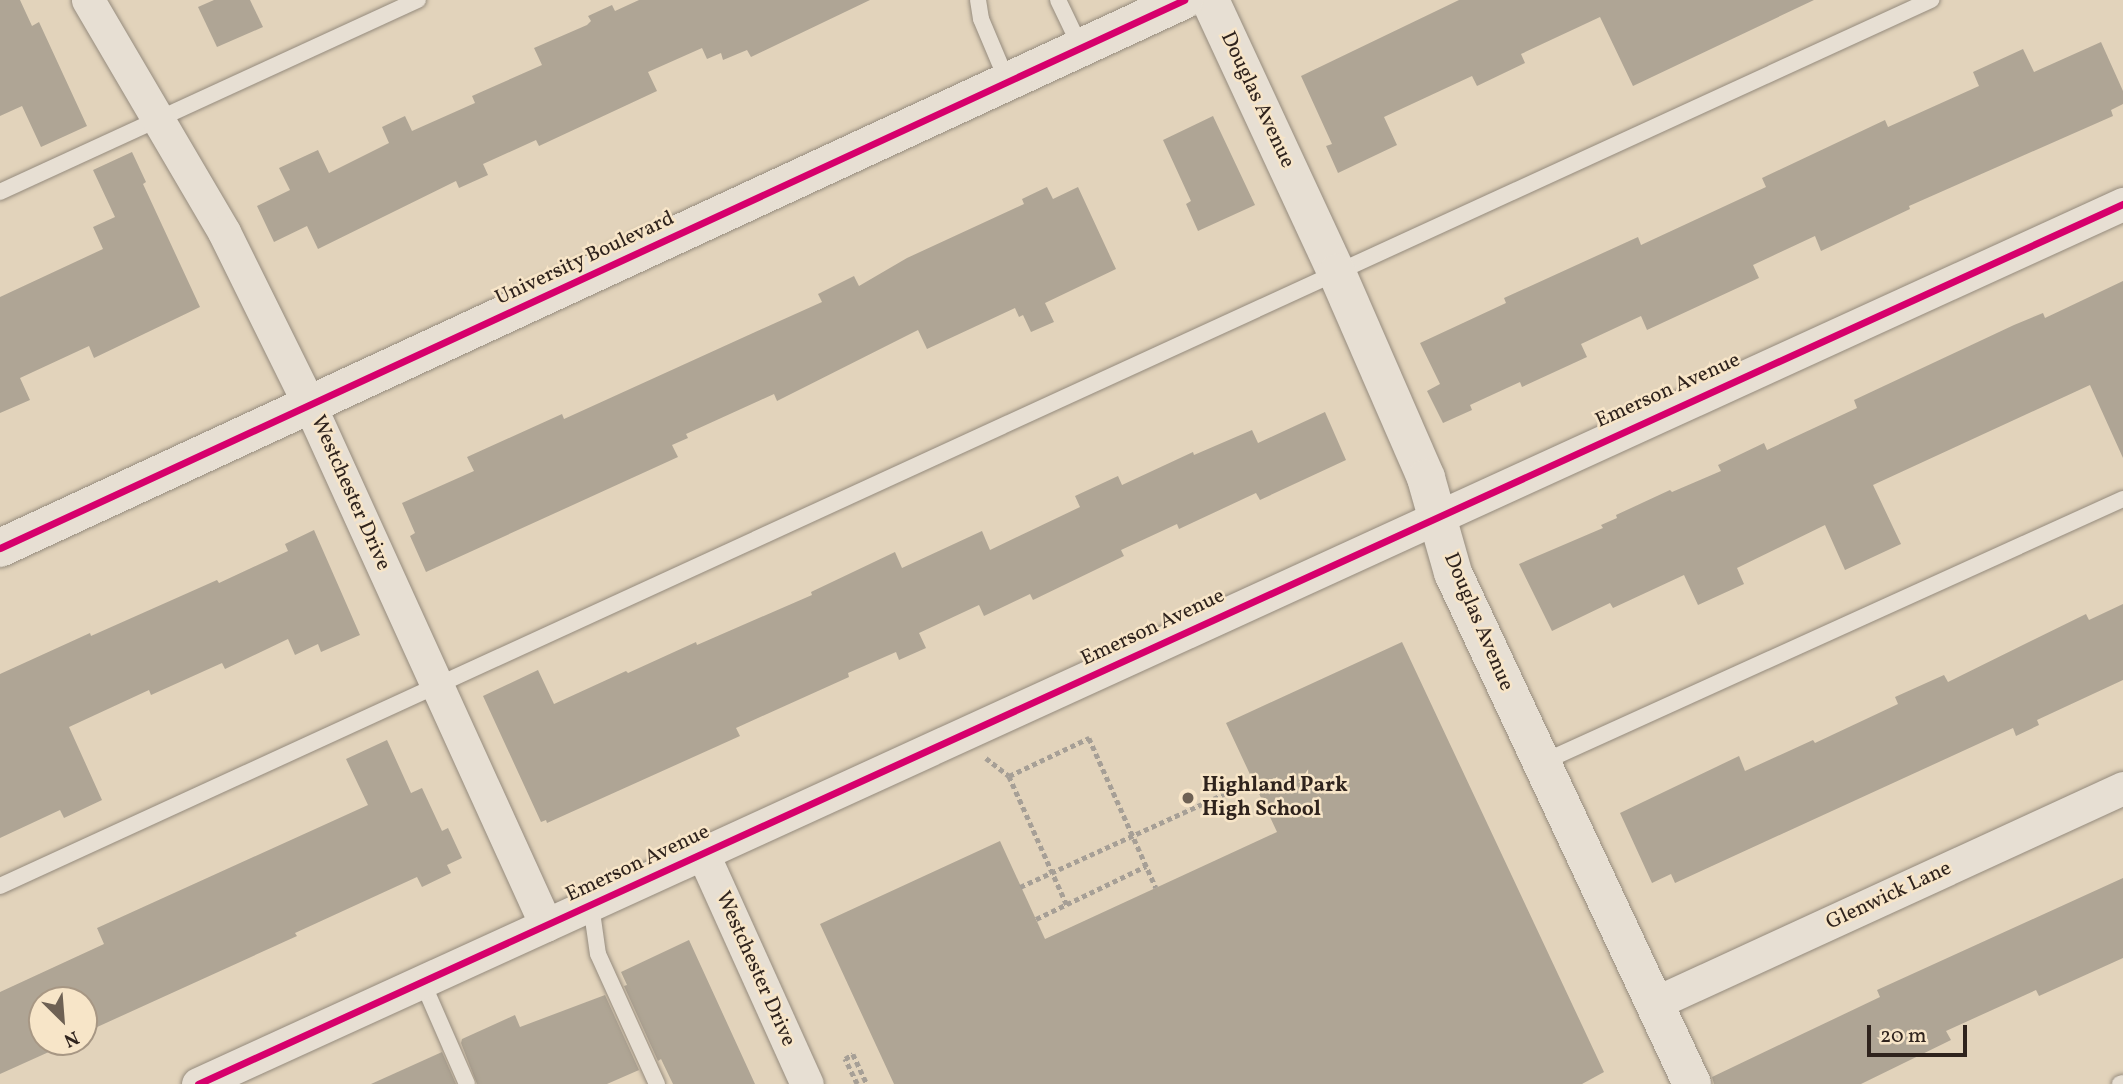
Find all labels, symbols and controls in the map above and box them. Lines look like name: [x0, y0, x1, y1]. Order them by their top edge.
street label: Douglas Avenue: [1214, 28, 1300, 172]
street label: University Boulevard: [491, 206, 679, 312]
street label: Emerson Avenue: [1592, 348, 1744, 434]
street label: Westchester Drive: [304, 412, 396, 574]
street label: Douglas Avenue: [1438, 549, 1518, 695]
street label: Emerson Avenue: [1077, 584, 1229, 672]
place label: Highland Park High School: [1202, 773, 1348, 823]
marker: Highland Park High School: [1180, 790, 1196, 806]
street label: Emerson Avenue: [562, 820, 714, 908]
street label: Glenwick Lane: [1822, 856, 1956, 936]
street label: Westchester Drive: [709, 888, 801, 1050]
north arrow: [28, 986, 98, 1056]
scale bar: [1871, 1010, 1971, 1054]
text: 20 m: [1880, 1022, 1926, 1051]
text: N: [59, 1024, 83, 1053]

